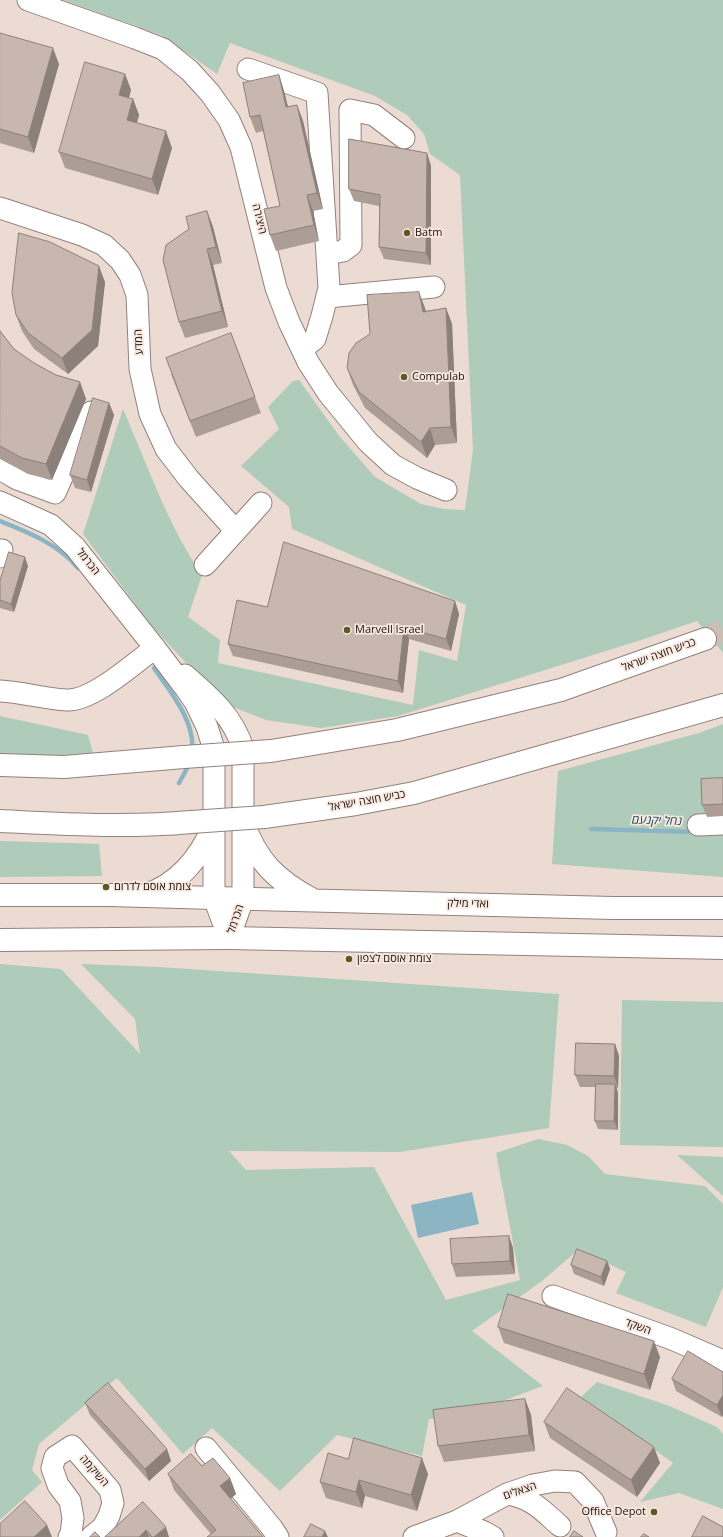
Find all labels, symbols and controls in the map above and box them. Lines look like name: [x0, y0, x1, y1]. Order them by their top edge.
street label: היצירה: [249, 202, 269, 236]
place label: Batm: [415, 226, 442, 240]
marker: Batm: [402, 228, 412, 238]
street label: המדע: [132, 329, 146, 355]
place label: Compulab: [412, 370, 465, 384]
marker: Compulab: [399, 372, 409, 382]
street label: הכרמל: [74, 546, 102, 578]
place label: Marvell Israel: [355, 623, 423, 637]
marker: Marvell Israel: [342, 625, 352, 635]
street label: כביש חוצה ישראל: [620, 636, 698, 674]
street label: כביש חוצה ישראל: [328, 788, 406, 814]
water label: נחל יקנעם: [632, 813, 682, 829]
place label: צומת אוסם לדרום: [114, 880, 191, 894]
marker: צומת אוסם לדרום: [101, 882, 111, 892]
street label: ואדי מילק: [447, 897, 489, 911]
street label: הכרמל: [225, 903, 247, 935]
place label: צומת אוסם לצפון: [357, 952, 432, 966]
marker: צומת אוסם לצפון: [344, 954, 354, 964]
street label: השקד: [623, 1316, 653, 1338]
street label: השיקמה: [77, 1452, 111, 1490]
street label: הצאלים: [502, 1479, 538, 1503]
place label: Office Depot: [582, 1505, 646, 1519]
marker: Office Depot: [649, 1507, 659, 1517]

